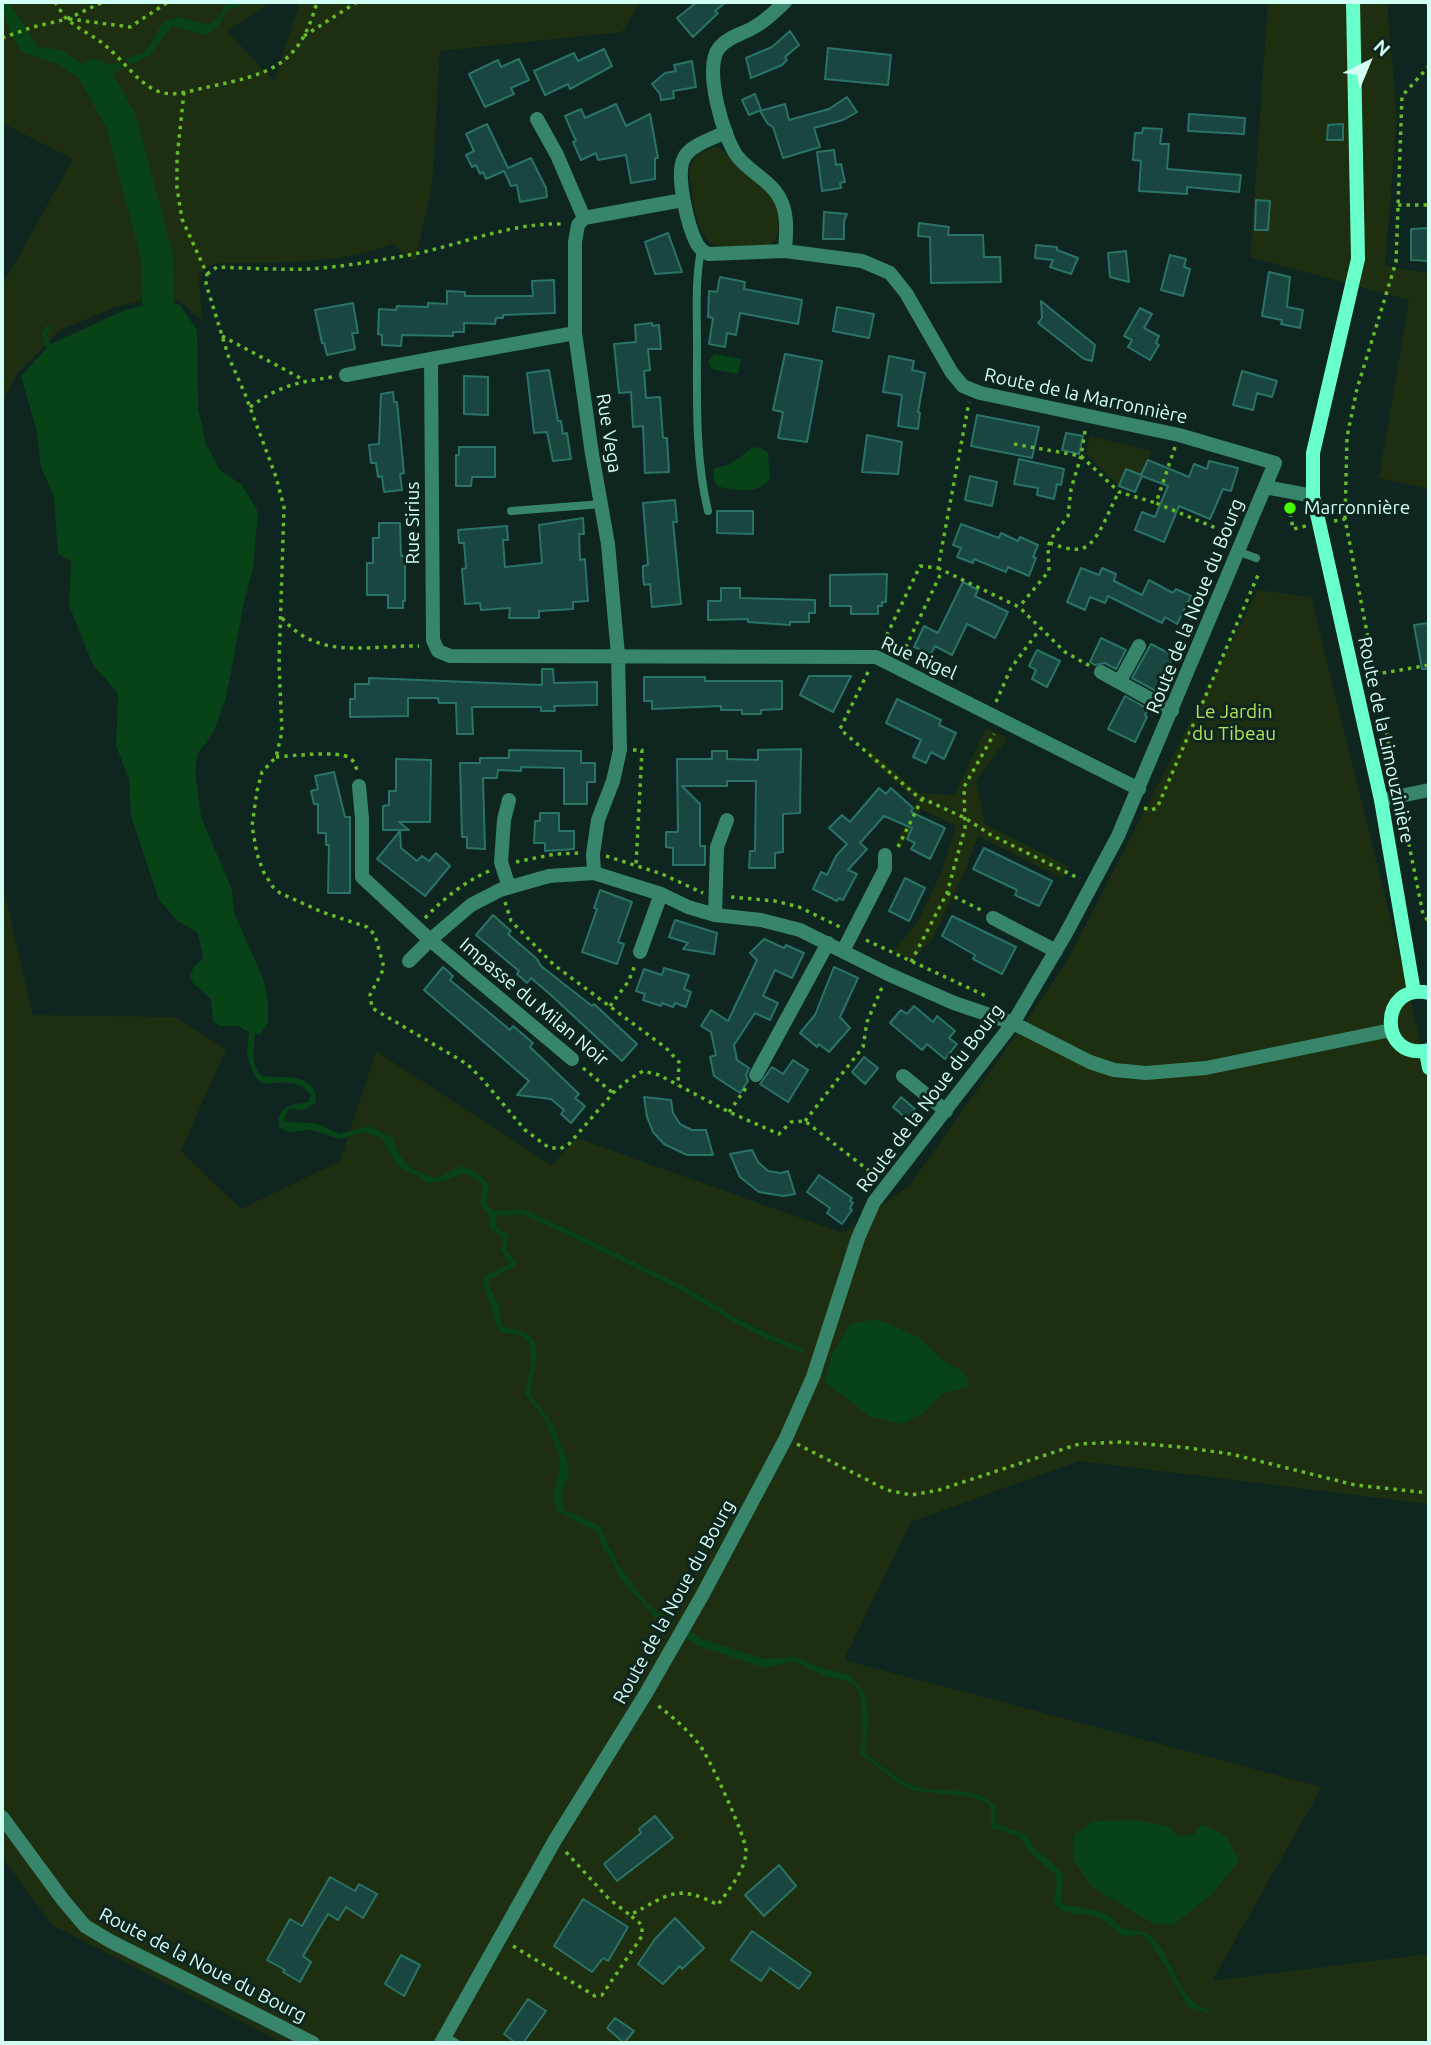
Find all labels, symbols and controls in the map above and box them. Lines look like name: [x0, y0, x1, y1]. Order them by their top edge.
north arrow: [1333, 28, 1403, 98]
text: N: [1370, 35, 1395, 61]
street label: Route de la Marronnière: [982, 363, 1190, 429]
street label: Rue Vega: [591, 392, 627, 474]
street label: Rue Sirius: [402, 481, 424, 565]
street label: Route de la Noue du Bourg: [1141, 495, 1249, 717]
place label: Marronnière: [1304, 497, 1410, 519]
marker: Marronnière: [1282, 500, 1298, 516]
street label: Rue Rigel: [878, 631, 960, 685]
street label: Route de la Limouzinière: [1353, 635, 1419, 845]
park label: Le Jardin du Tibeau: [1192, 701, 1276, 745]
street label: Impasse du Milan Noir: [455, 933, 613, 1071]
street label: Route de la Noue du Bourg: [852, 999, 1008, 1197]
street label: Route de la Noue du Bourg: [608, 1496, 740, 1708]
street label: Route de la Noue du Bourg: [95, 1903, 311, 2027]

